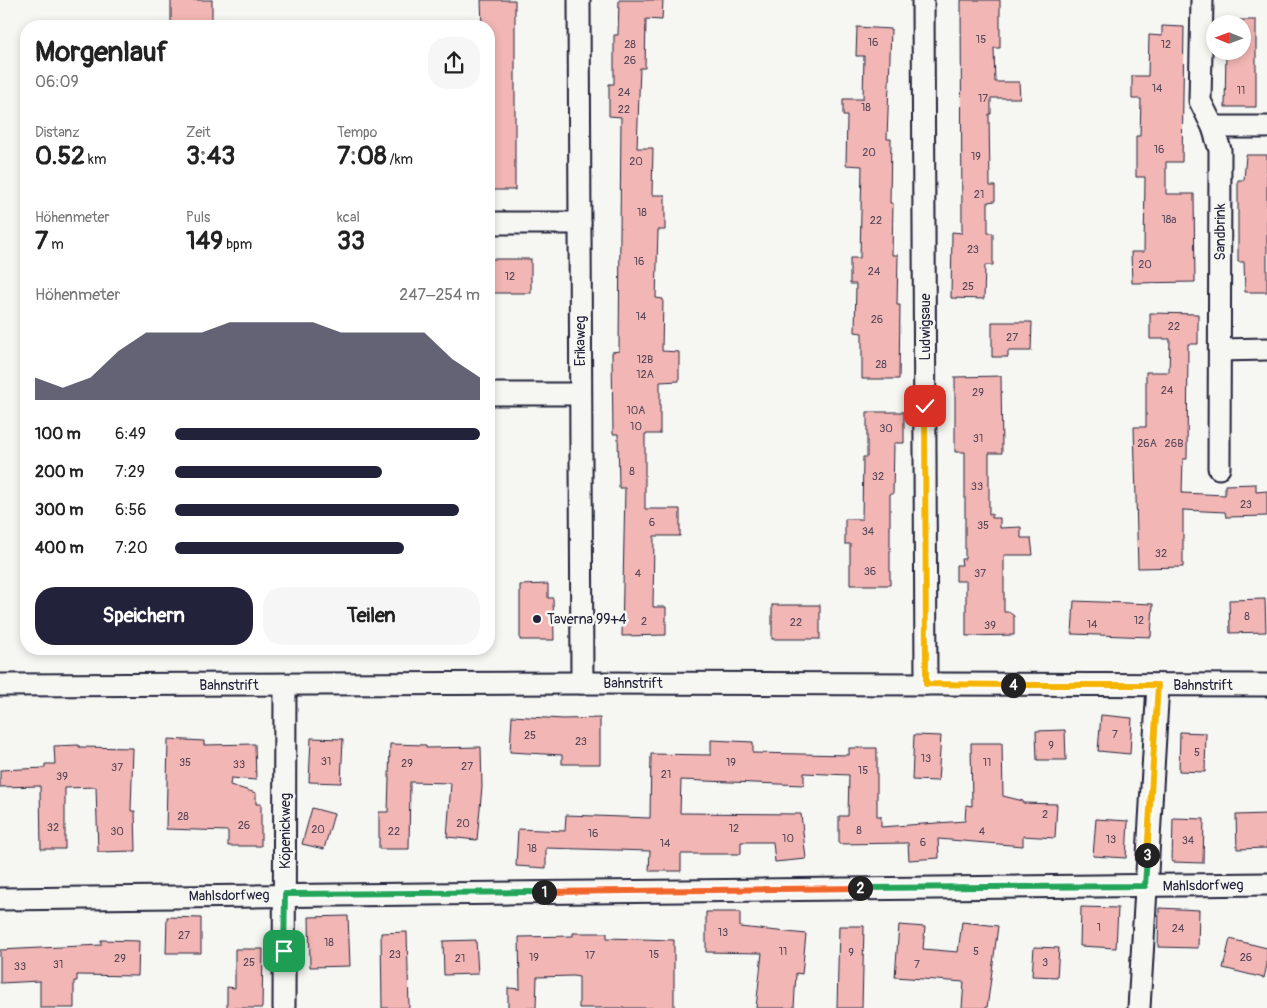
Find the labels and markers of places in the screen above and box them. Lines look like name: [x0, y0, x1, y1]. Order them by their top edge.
pin: [904, 385, 946, 427]
place label: Taverna 99+4: [547, 611, 627, 628]
marker: Taverna 99+4: [531, 613, 543, 625]
pin: 4: [1000, 672, 1026, 698]
pin: 3: [1134, 842, 1160, 868]
pin: 2: [848, 876, 872, 900]
pin: 1: [532, 880, 556, 904]
pin: [263, 930, 305, 972]

